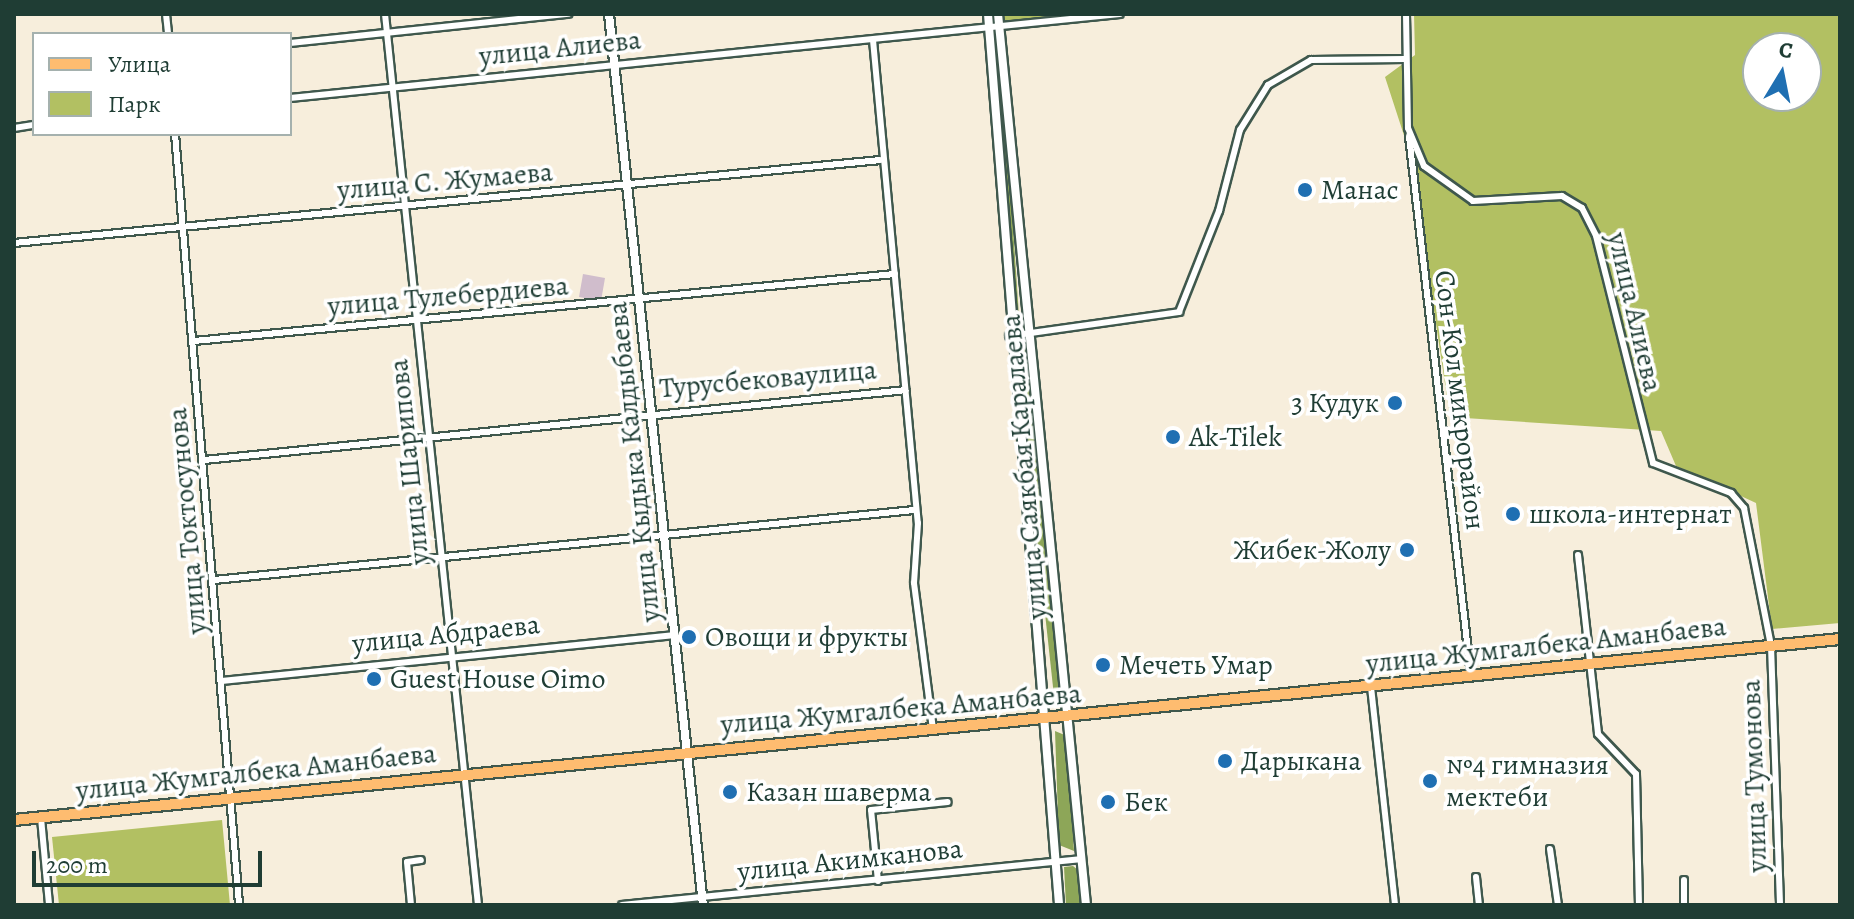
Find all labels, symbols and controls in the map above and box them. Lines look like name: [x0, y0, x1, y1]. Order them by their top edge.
street label: улица Алиева: [477, 23, 643, 73]
legend: [32, 32, 292, 136]
north arrow: [1742, 32, 1822, 112]
text: С: [1777, 34, 1795, 66]
text: Улица: [108, 48, 171, 80]
text: Парк: [108, 88, 161, 120]
street label: улица С. Жумаева: [336, 155, 554, 207]
place label: Манас: [1321, 173, 1399, 207]
marker: Манас: [1296, 181, 1314, 199]
street label: улица Алиева: [1600, 229, 1670, 395]
street label: Сон-Кол микрорайон: [1427, 268, 1493, 532]
street label: улица Тулебердиева: [326, 269, 570, 323]
street label: улица Кыдыка Калдыбаева: [600, 300, 668, 624]
street label: улица Саякбая Каралаева: [994, 313, 1054, 621]
street label: Турусбековаулица: [658, 353, 878, 405]
street label: улица Шарипова: [381, 358, 437, 566]
place label: 3 Кудук: [1291, 386, 1379, 420]
marker: 3 Кудук: [1386, 394, 1404, 412]
street label: улица Токтосунова: [160, 406, 214, 636]
place label: Ak-Tilek: [1189, 420, 1282, 454]
marker: Ak-Tilek: [1164, 428, 1182, 446]
place label: школа-интернат: [1529, 497, 1732, 531]
marker: школа-интернат: [1504, 505, 1522, 523]
place label: Жибек-Жолу: [1233, 533, 1391, 567]
marker: Жибек-Жолу: [1398, 541, 1416, 559]
street label: улица Абдраева: [351, 607, 541, 661]
street label: улица Жумгалбека Аманбаева: [1364, 609, 1728, 681]
place label: Овощи и фрукты: [705, 620, 908, 654]
marker: Овощи и фрукты: [680, 628, 698, 646]
place label: Мечеть Умар: [1119, 648, 1273, 682]
marker: Мечеть Умар: [1094, 656, 1112, 674]
place label: Guest House Oimo: [390, 662, 605, 696]
marker: Guest House Oimo: [365, 670, 383, 688]
street label: улица Жумгалбека Аманбаева: [719, 676, 1083, 742]
street label: улица Тумонова: [1734, 679, 1774, 873]
street label: улица Жумгалбека Аманбаева: [74, 736, 438, 808]
place label: Дарыкана: [1241, 744, 1361, 778]
place label: №4 гимназия мектеби: [1446, 748, 1609, 814]
marker: Дарыкана: [1216, 752, 1234, 770]
marker: №4 гимназия мектеби: [1421, 772, 1439, 790]
place label: Казан шаверма: [746, 775, 932, 809]
marker: Казан шаверма: [721, 783, 739, 801]
place label: Бек: [1124, 785, 1168, 819]
marker: Бек: [1099, 793, 1117, 811]
street label: улица Акимканова: [736, 831, 964, 889]
scale bar: [36, 835, 266, 885]
text: 200 m: [46, 849, 108, 881]

